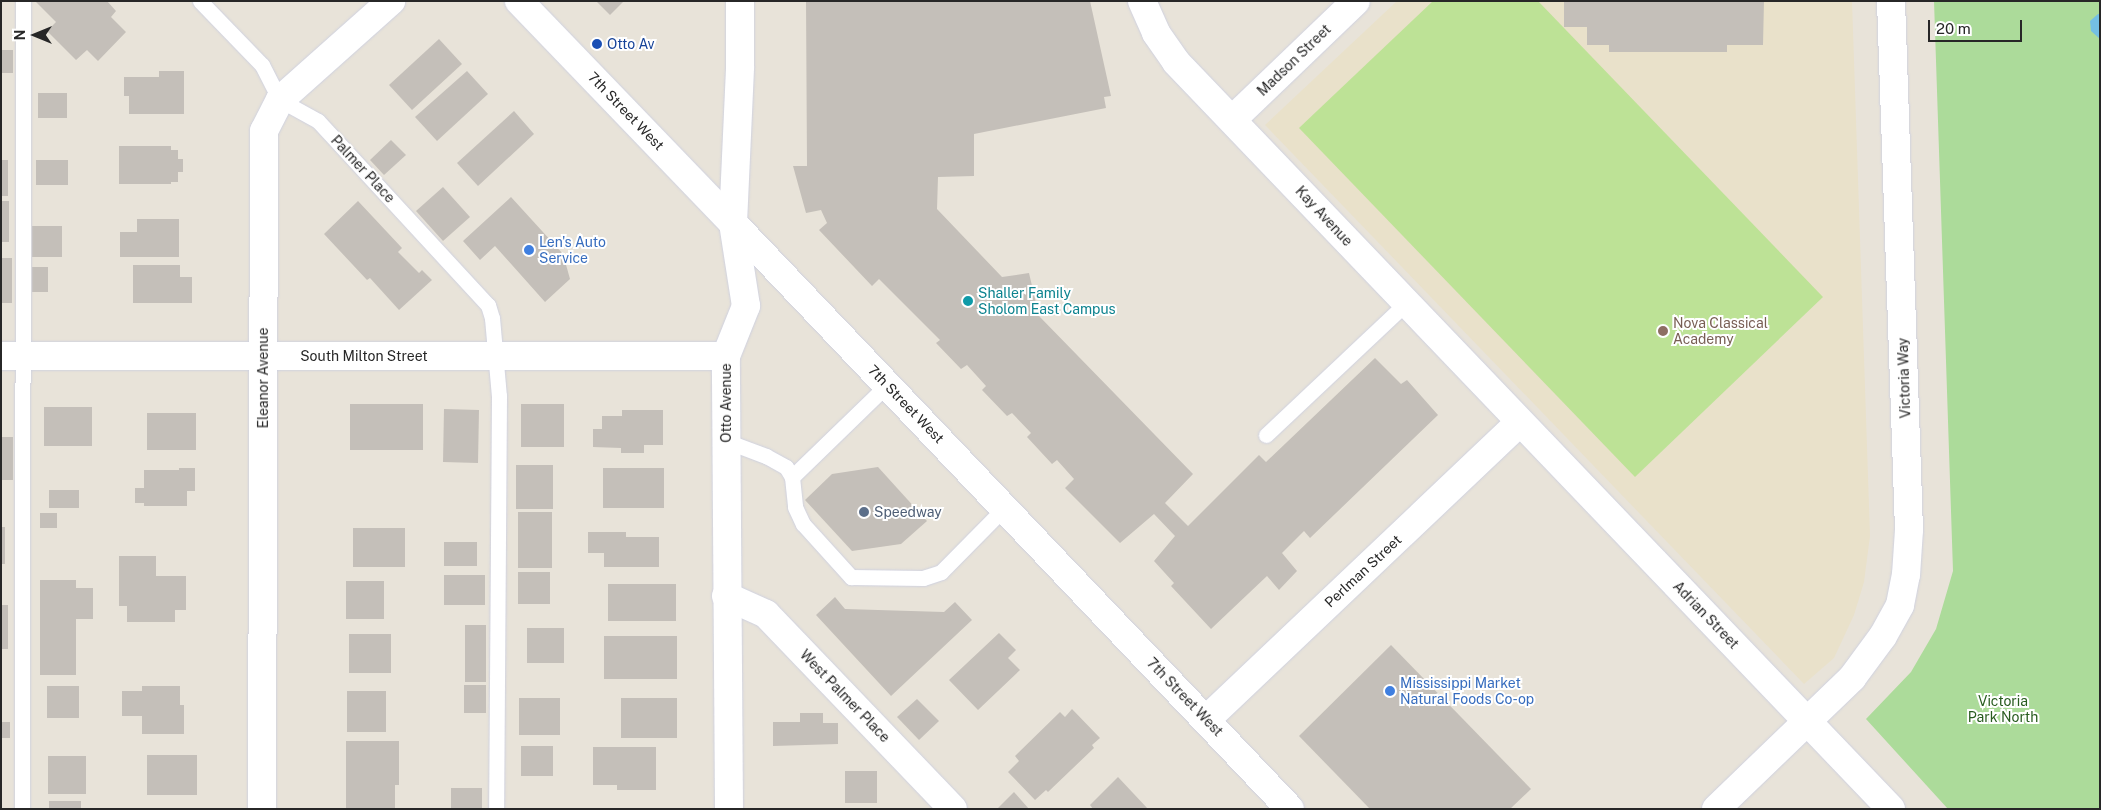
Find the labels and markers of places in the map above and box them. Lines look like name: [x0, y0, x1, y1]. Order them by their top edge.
place label: Otto Av: [607, 36, 655, 52]
marker: Otto Av: [591, 38, 603, 50]
place label: Len's Auto Service: [539, 234, 606, 266]
marker: Len's Auto Service: [523, 244, 535, 256]
place label: Shaller Family Sholom East Campus: [978, 285, 1116, 318]
marker: Shaller Family Sholom East Campus: [962, 295, 974, 307]
place label: Nova Classical Academy: [1673, 315, 1768, 348]
marker: Nova Classical Academy: [1657, 325, 1669, 337]
place label: Speedway: [874, 504, 942, 520]
marker: Speedway: [858, 506, 870, 518]
place label: Mississippi Market Natural Foods Co-op: [1400, 675, 1534, 708]
marker: Mississippi Market Natural Foods Co-op: [1384, 685, 1396, 697]

